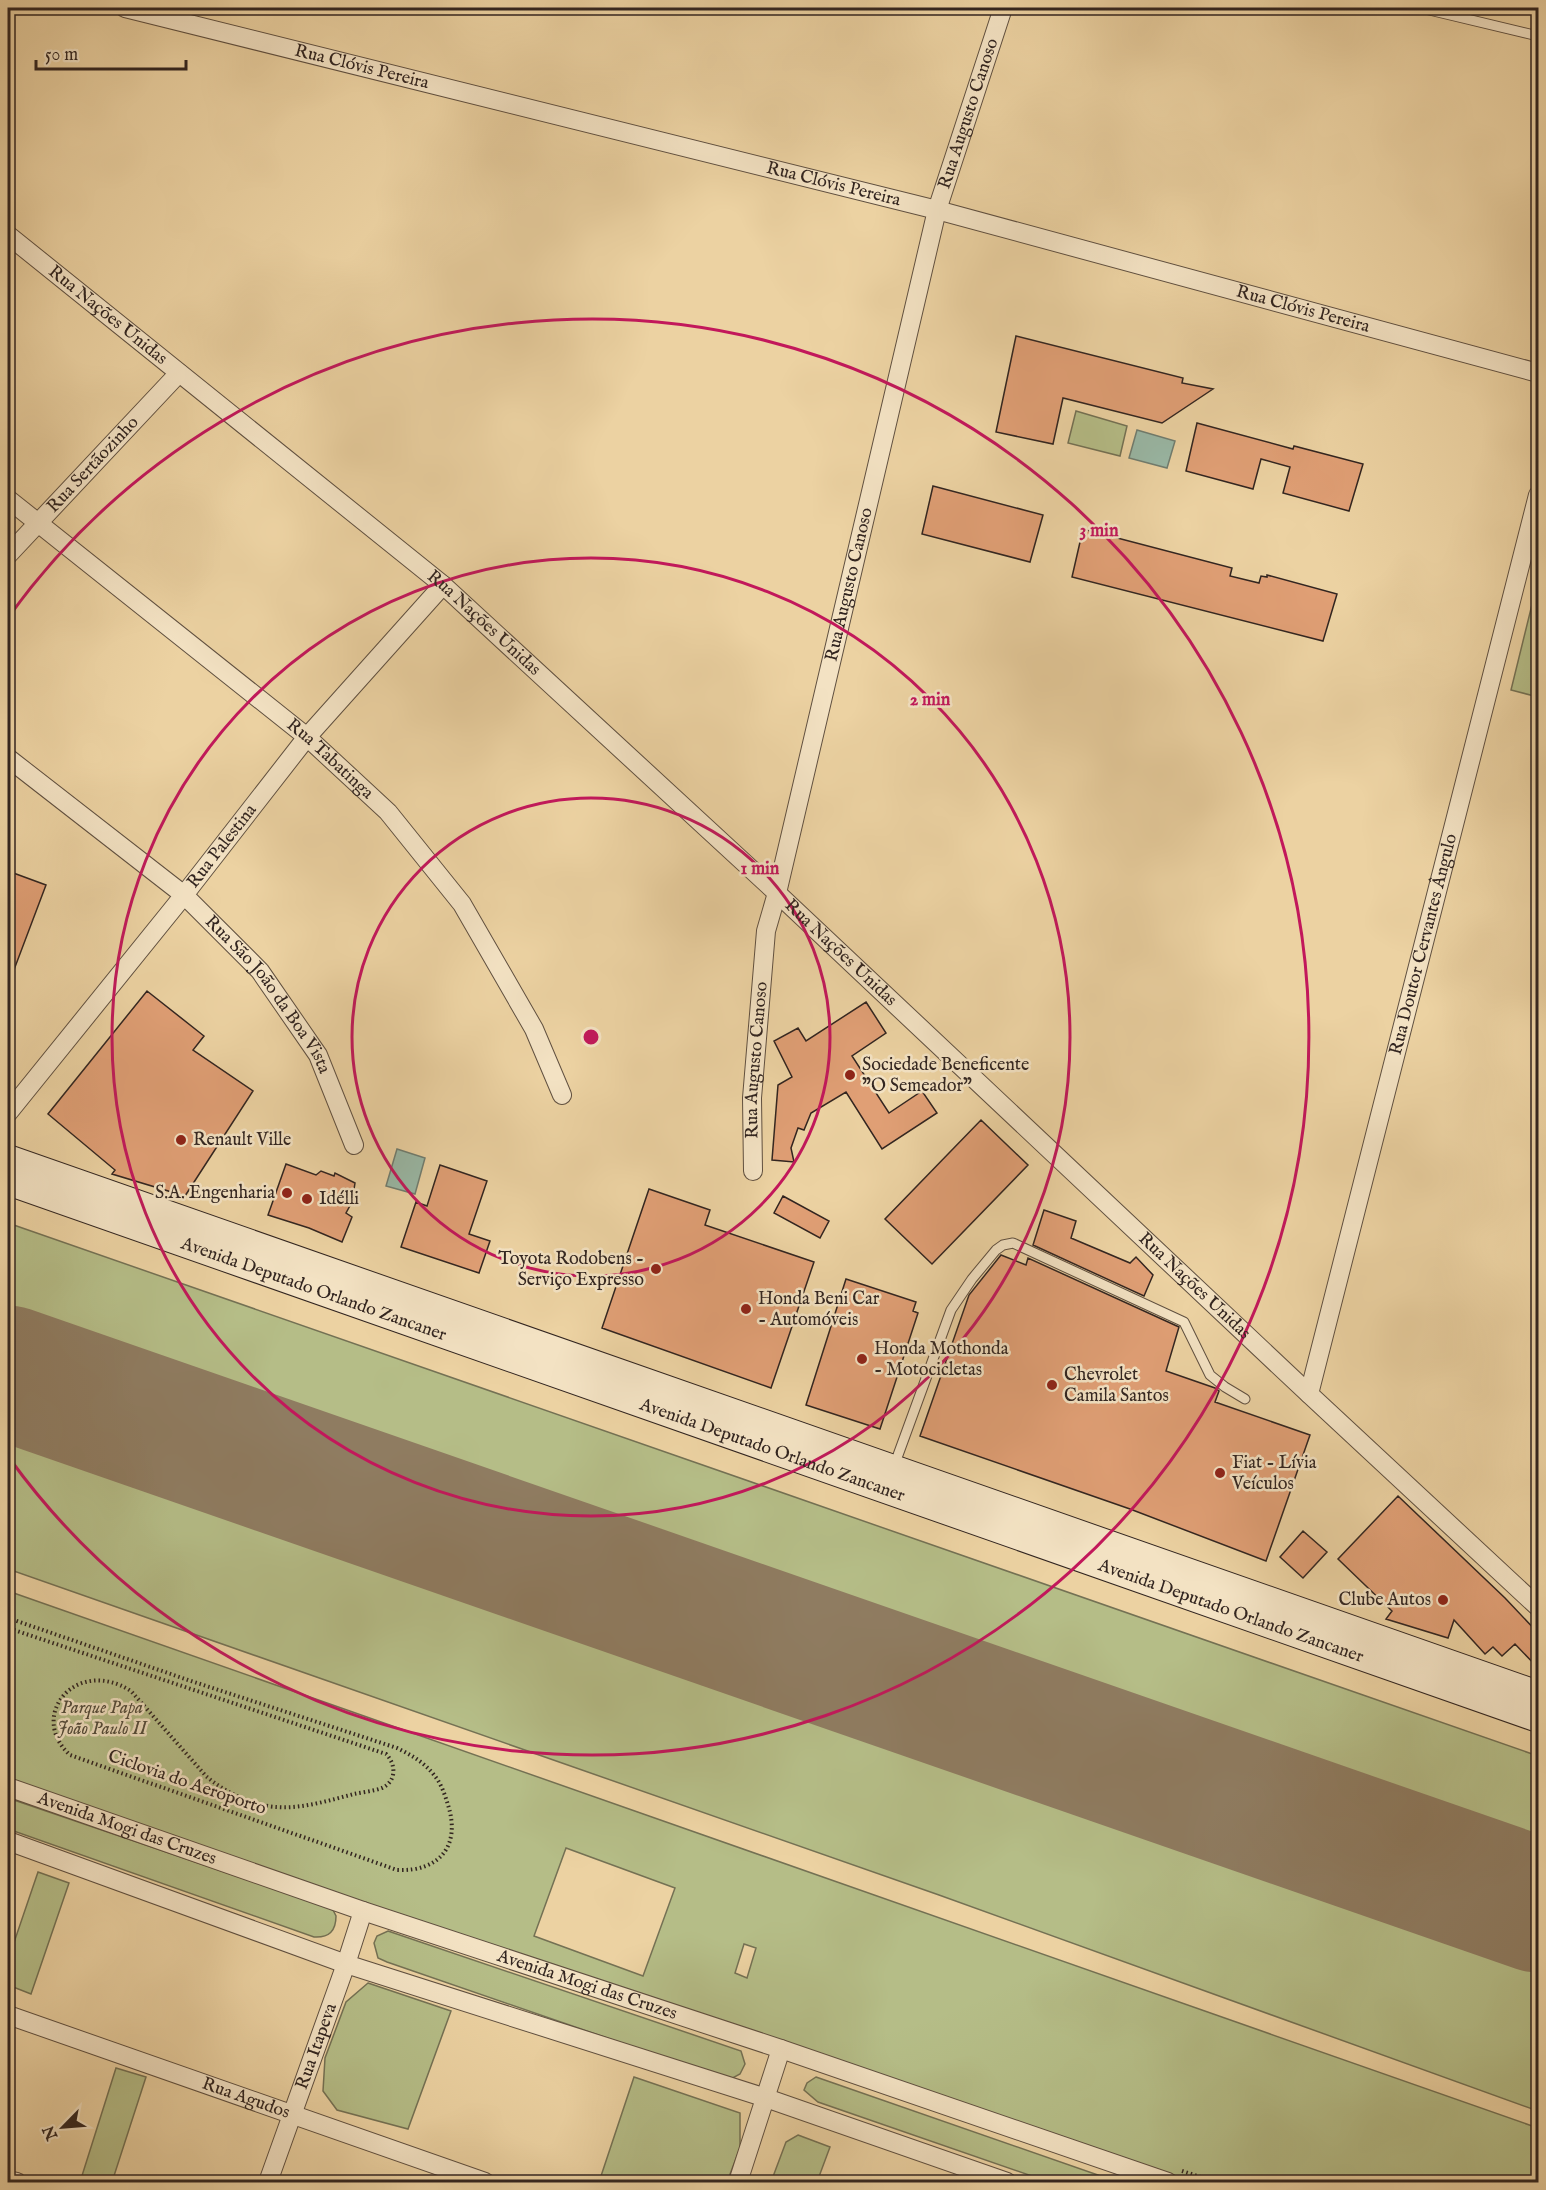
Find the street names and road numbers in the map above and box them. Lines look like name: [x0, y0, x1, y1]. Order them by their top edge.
street label: Rua Augusto Canoso: [933, 35, 1004, 192]
street label: Rua Clóvis Pereira: [292, 39, 432, 95]
street label: Rua Clóvis Pereira: [764, 156, 903, 212]
street label: Rua Nações Unidas: [44, 260, 172, 370]
street label: Rua Clóvis Pereira: [1234, 280, 1373, 338]
street label: Rua Sertãozinho: [42, 411, 144, 518]
street label: Rua Augusto Canoso: [820, 505, 878, 664]
street label: Rua Nações Unidas: [422, 565, 546, 681]
street label: Rua Tabatinga: [282, 714, 379, 805]
street label: Rua Palestina: [182, 799, 262, 893]
street label: Rua Doutor Cervantes Ângulo: [1384, 831, 1463, 1057]
street label: Rua Nações Unidas: [779, 894, 902, 1011]
street label: Rua São João da Boa Vista: [200, 911, 336, 1077]
street label: Rua Augusto Canoso: [740, 980, 773, 1139]
street label: Rua Nações Unidas: [1133, 1228, 1256, 1345]
street label: Avenida Deputado Orlando Zancaner: [177, 1232, 450, 1347]
street label: Avenida Deputado Orlando Zancaner: [636, 1393, 908, 1508]
street label: Avenida Deputado Orlando Zancaner: [1094, 1554, 1367, 1668]
street label: Ciclovia do Aeroporto: [105, 1745, 269, 1821]
street label: Avenida Mogi das Cruzes: [33, 1786, 219, 1870]
street label: Avenida Mogi das Cruzes: [493, 1944, 680, 2025]
street label: Rua Itapeva: [291, 2000, 343, 2093]
street label: Rua Agudos: [199, 2072, 293, 2124]

